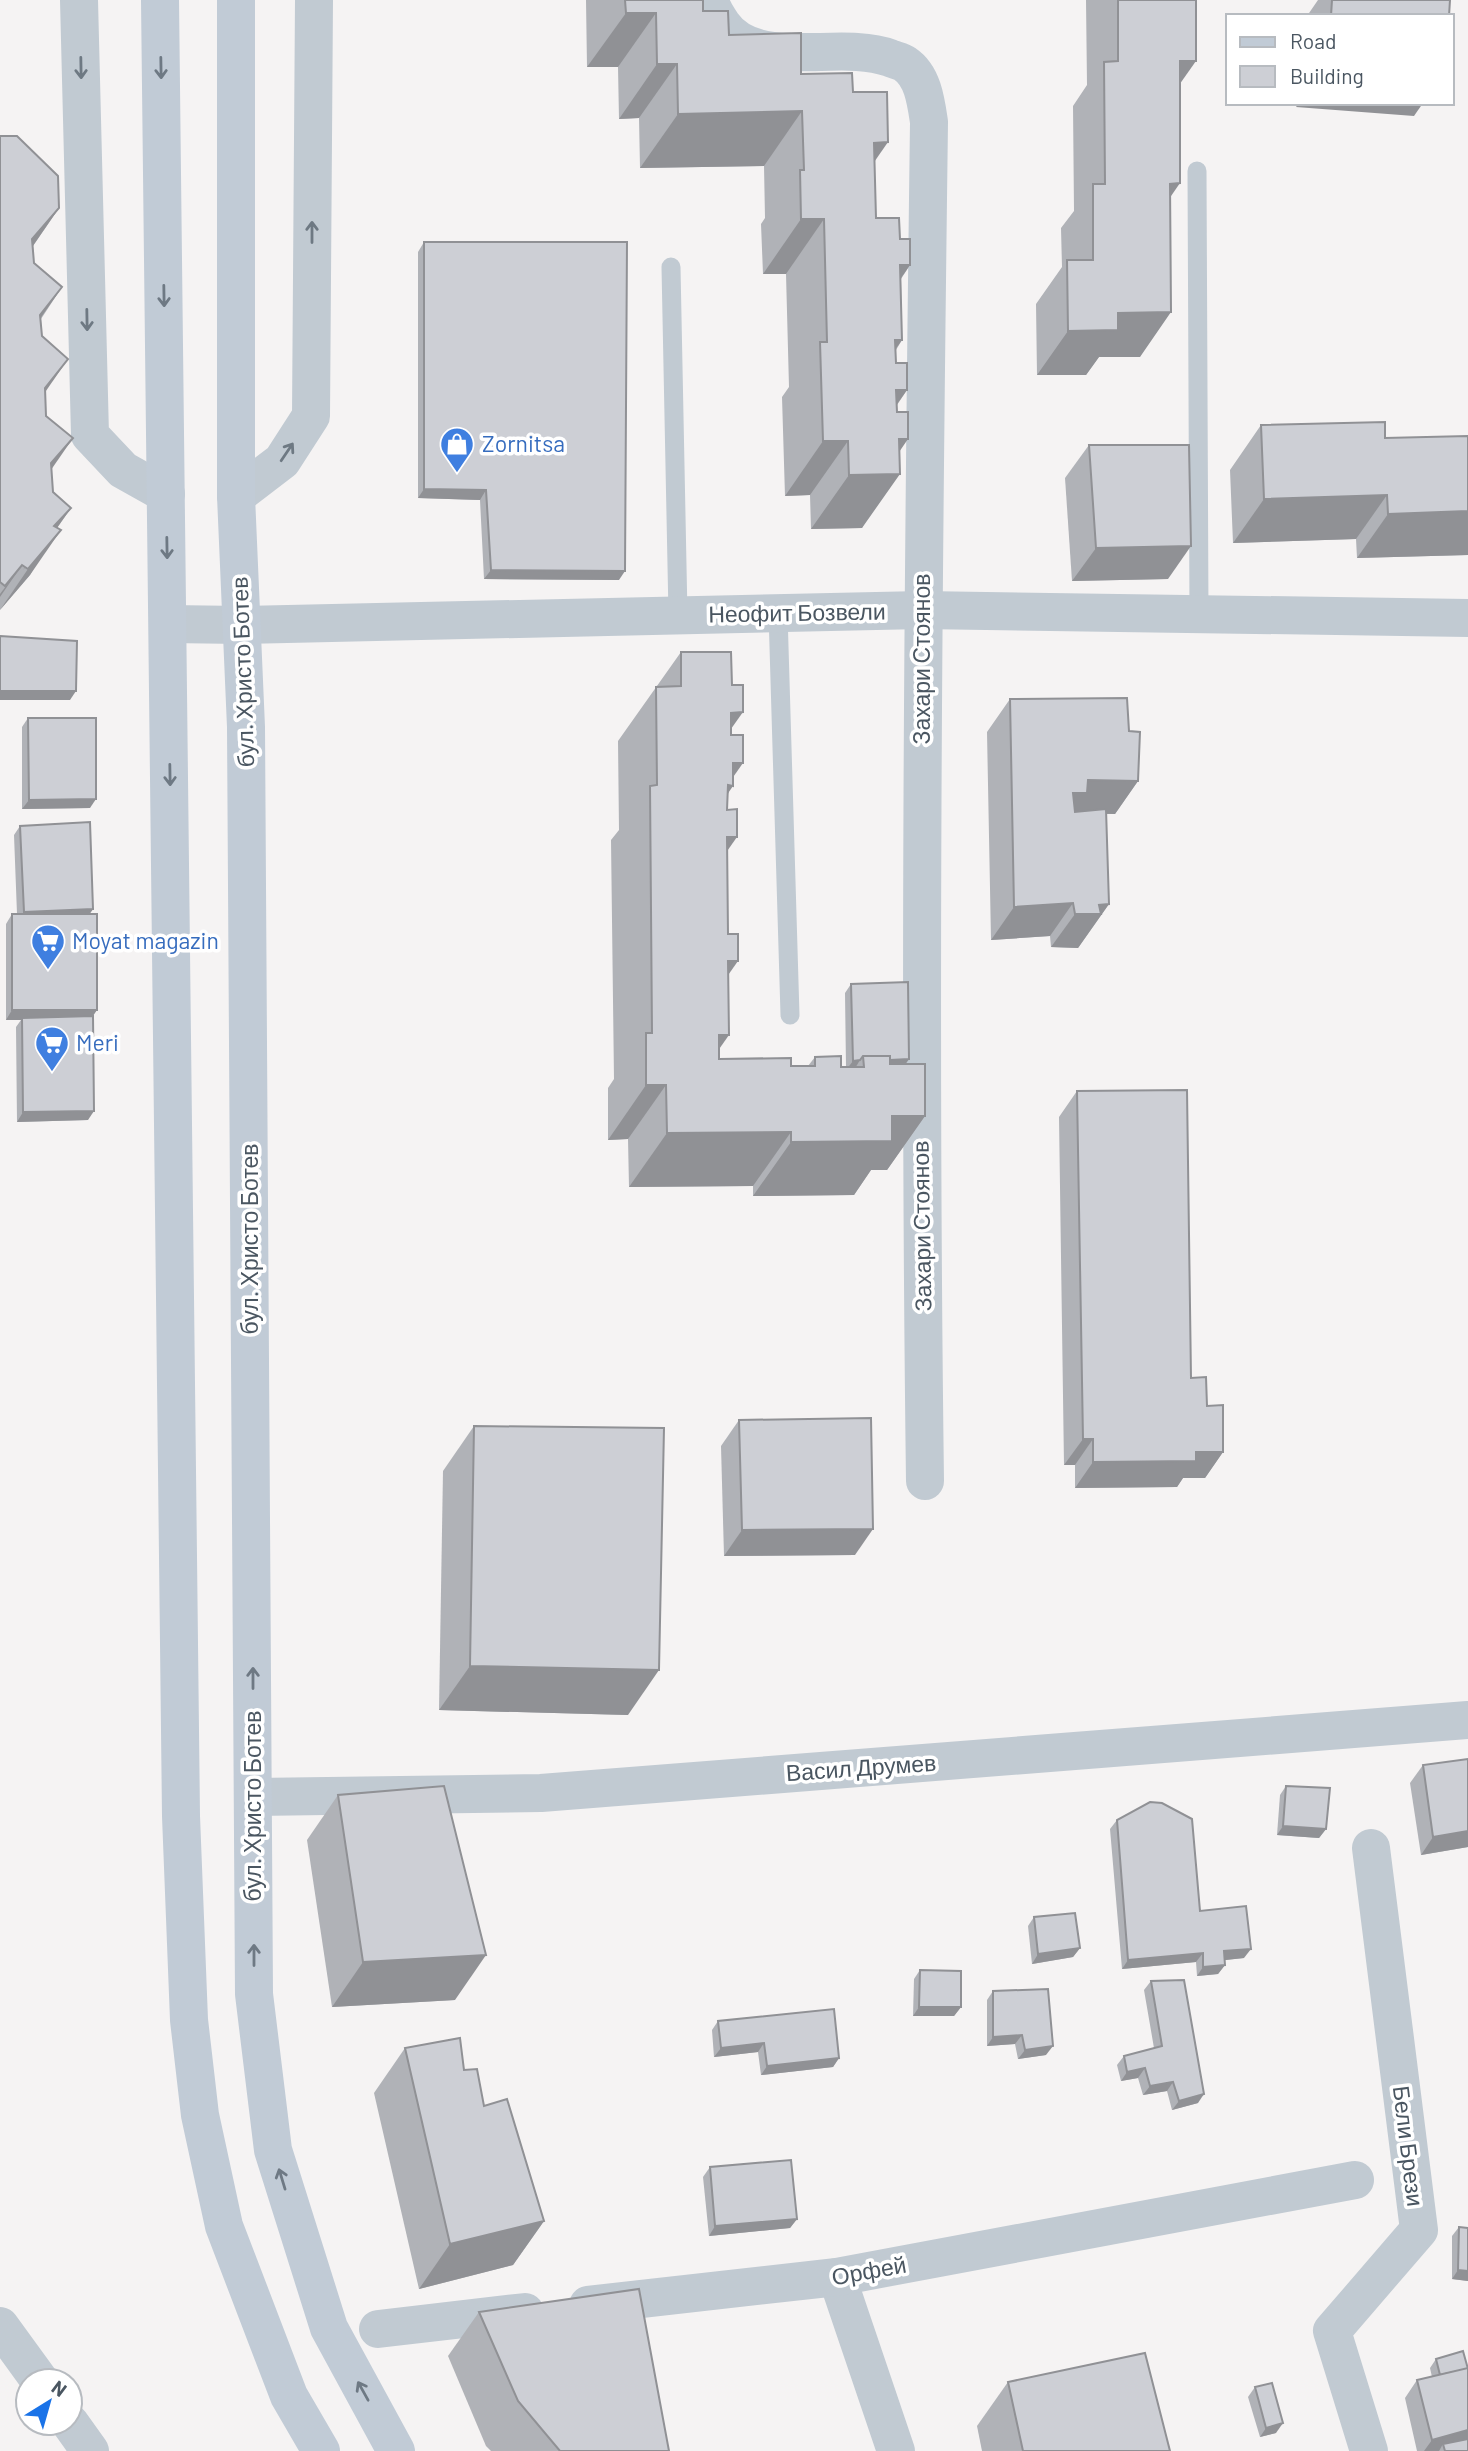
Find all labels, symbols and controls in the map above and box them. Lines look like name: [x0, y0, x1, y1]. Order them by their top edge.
legend: [1226, 14, 1454, 105]
text: Road: [1290, 28, 1336, 53]
one-way arrow: [74, 56, 87, 79]
one-way arrow: [154, 56, 168, 79]
text: Building: [1290, 63, 1364, 88]
one-way arrow: [305, 221, 319, 244]
one-way arrow: [157, 284, 170, 307]
one-way arrow: [81, 308, 94, 331]
shop icon: Zornitsa: [438, 425, 476, 474]
place label: Zornitsa: [482, 429, 565, 457]
one-way arrow: [281, 443, 295, 463]
one-way arrow: [160, 536, 174, 559]
street label: Захари Стоянов: [907, 574, 935, 744]
street label: бул. Христо Ботев: [225, 576, 259, 768]
street label: Неофит Бозвели: [708, 596, 886, 628]
one-way arrow: [163, 763, 177, 786]
supermarket icon: Moyat magazin: [29, 922, 67, 971]
place label: Moyat magazin: [72, 926, 219, 954]
supermarket icon: Meri: [33, 1024, 71, 1073]
place label: Meri: [76, 1028, 119, 1056]
street label: Захари Стоянов: [906, 1140, 936, 1312]
street label: бул. Христо Ботев: [235, 1144, 263, 1334]
one-way arrow: [246, 1667, 260, 1690]
street label: бул. Христо Ботев: [238, 1711, 266, 1901]
street label: Васил Друмев: [785, 1748, 937, 1786]
one-way arrow: [247, 1943, 261, 1966]
street label: Бели Брези: [1388, 2084, 1430, 2208]
one-way arrow: [275, 2169, 288, 2191]
street label: Орфей: [829, 2250, 908, 2290]
north arrow: [14, 2367, 84, 2437]
text: N: [48, 2375, 72, 2401]
one-way arrow: [356, 2381, 369, 2402]

